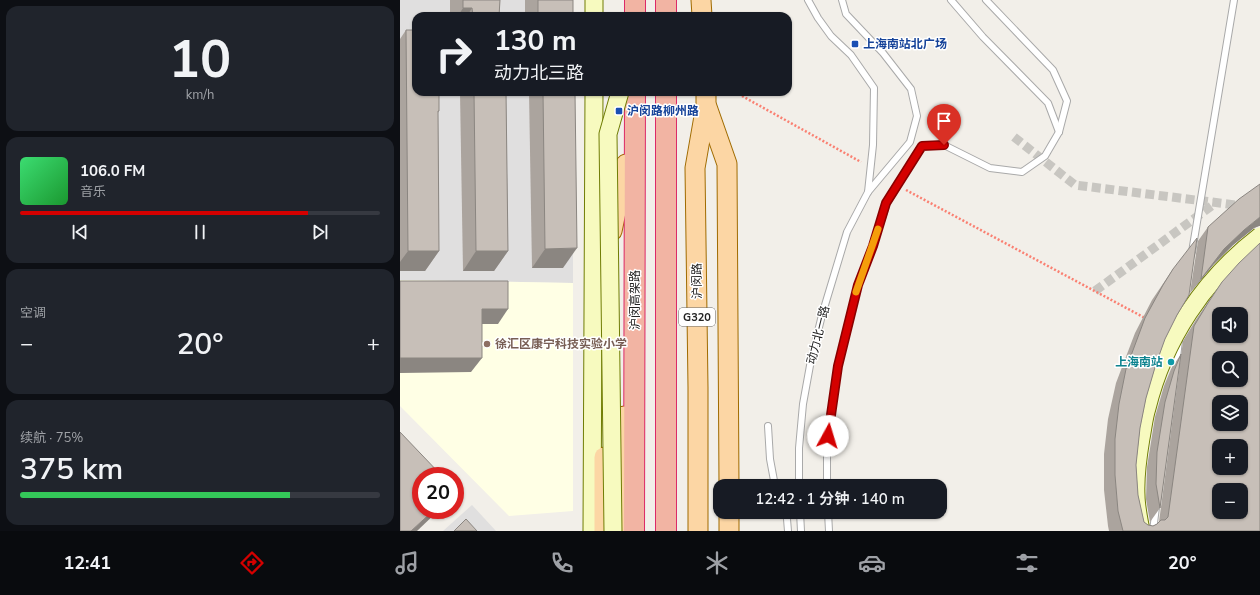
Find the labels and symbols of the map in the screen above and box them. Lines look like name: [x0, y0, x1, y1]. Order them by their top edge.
place label: 上海南站北广场: [863, 36, 947, 52]
marker: 上海南站北广场: [850, 39, 860, 49]
place label: 沪闵路柳州路: [627, 103, 699, 119]
pin: [927, 104, 961, 145]
marker: 沪闵路柳州路: [614, 106, 624, 116]
street label: 沪闵路: [689, 263, 705, 299]
street label: 沪闵高架路: [627, 270, 643, 330]
street label: 动力北一路: [803, 304, 833, 366]
road number: G320: [679, 308, 715, 326]
place label: 徐汇区康宁科技实验小学: [495, 336, 627, 352]
marker: 徐汇区康宁科技实验小学: [482, 339, 492, 349]
place label: 上海南站: [1115, 354, 1163, 370]
marker: 上海南站: [1166, 357, 1176, 367]
position arrow: [807, 415, 849, 457]
speed limit sign: 20: [412, 467, 464, 519]

